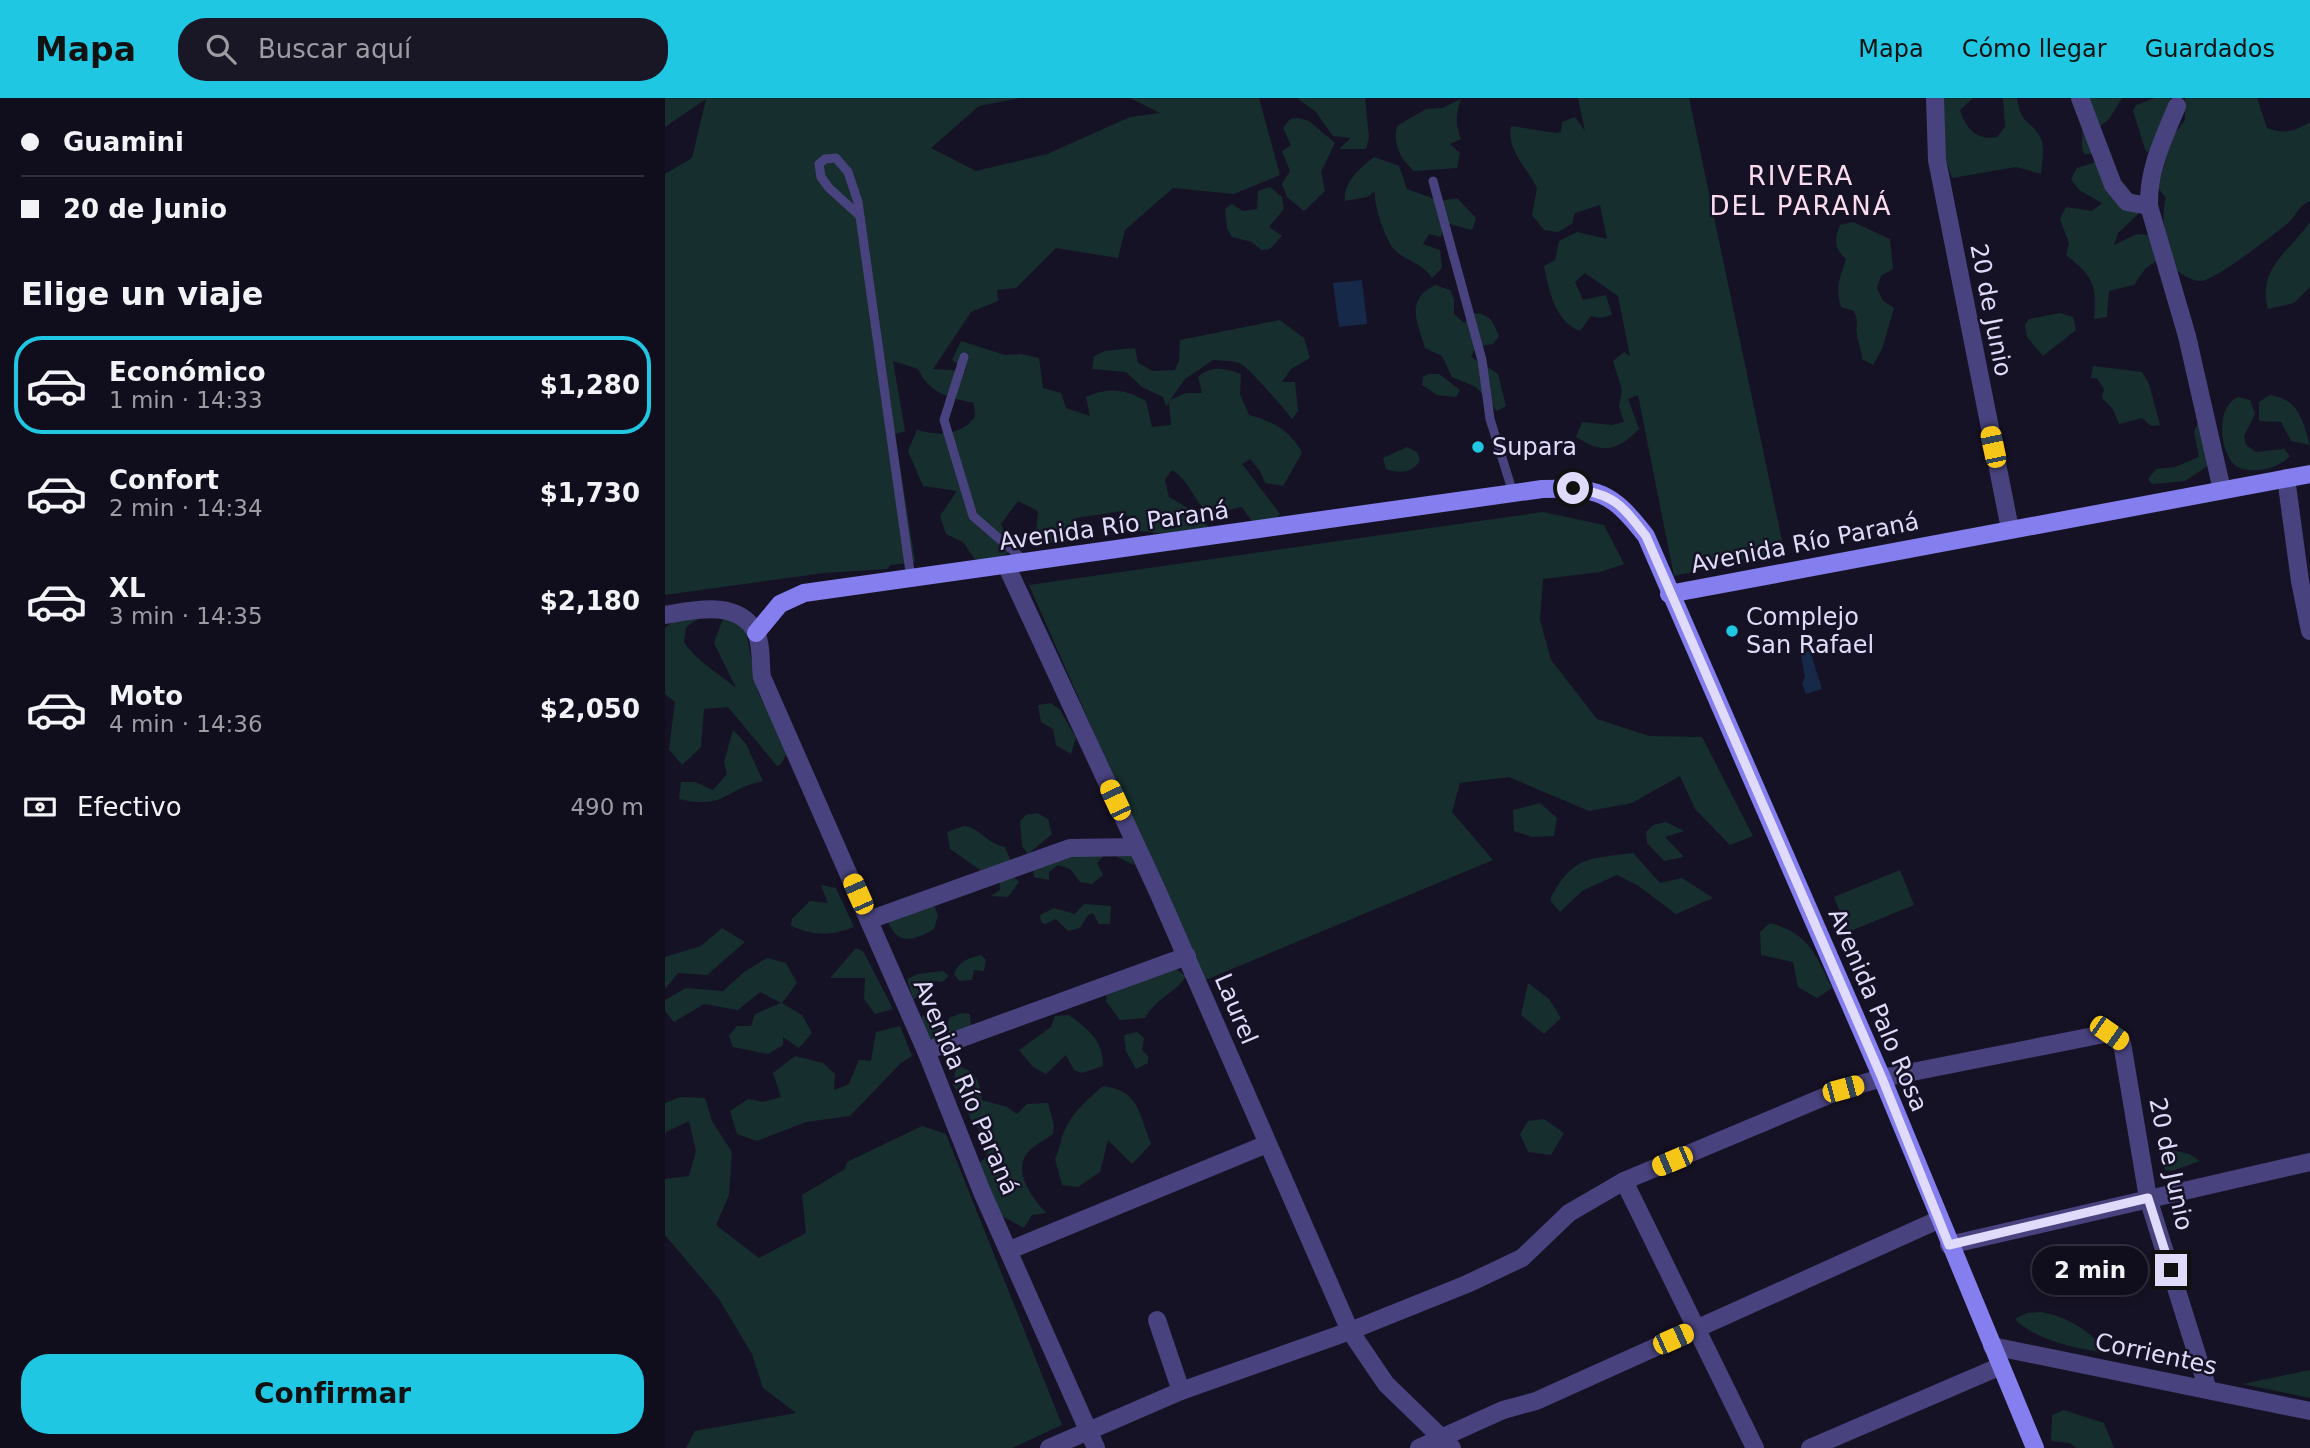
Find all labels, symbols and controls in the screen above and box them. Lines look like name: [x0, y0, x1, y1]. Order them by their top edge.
search box: [178, 18, 668, 81]
text: Mapa: [35, 30, 136, 69]
icon: search: [202, 30, 240, 68]
text: Buscar aquí: [258, 34, 411, 64]
text: Mapa: [1858, 35, 1924, 63]
text: Cómo llegar: [1962, 35, 2107, 63]
text: Guardados: [2145, 35, 2275, 63]
text: Guamini: [63, 127, 184, 157]
district label: RIVERA DEL PARANÁ: [1709, 161, 1893, 221]
text: 20 de Junio: [63, 194, 227, 224]
street label: 20 de Junio: [1964, 241, 2018, 379]
text: Elige un viaje: [21, 275, 263, 313]
icon: car: [25, 354, 88, 417]
text: Económico: [109, 357, 266, 387]
text: $1,280: [540, 370, 640, 400]
text: 1 min · 14:33: [109, 387, 263, 413]
car: [1979, 424, 2008, 470]
place label: Supara: [1492, 433, 1577, 461]
marker: Supara: [1470, 439, 1486, 455]
icon: car: [25, 462, 88, 525]
text: Confort: [109, 465, 219, 495]
route start: [1557, 472, 1589, 504]
text: $1,730: [540, 478, 640, 508]
text: 2 min · 14:34: [109, 495, 263, 521]
street label: Avenida Río Paraná: [997, 496, 1231, 556]
street label: Avenida Río Paraná: [1689, 507, 1921, 579]
icon: car: [25, 570, 88, 633]
text: XL: [109, 573, 146, 603]
text: $2,180: [540, 586, 640, 616]
text: 3 min · 14:35: [109, 603, 263, 629]
place label: Complejo San Rafael: [1746, 603, 1874, 659]
marker: Complejo San Rafael: [1724, 623, 1740, 639]
icon: car: [25, 678, 88, 741]
text: Moto: [109, 681, 183, 711]
text: $2,050: [540, 694, 640, 724]
text: 4 min · 14:36: [109, 711, 263, 737]
car: [1097, 777, 1134, 823]
icon: cash: [21, 788, 59, 826]
text: Efectivo: [77, 792, 182, 822]
text: 490 m: [570, 794, 644, 820]
car: [840, 871, 877, 917]
street label: Avenida Palo Rosa: [1823, 904, 1933, 1116]
street label: Laurel: [1209, 969, 1263, 1049]
street label: Avenida Río Paraná: [908, 975, 1024, 1199]
car: [2086, 1012, 2133, 1054]
car: [1820, 1073, 1867, 1105]
street label: 20 de Junio: [2143, 1095, 2199, 1233]
car: [1649, 1143, 1696, 1179]
callout: 2 min: [2031, 1246, 2147, 1294]
route end: [2155, 1254, 2187, 1286]
text: 2 min: [2054, 1257, 2126, 1283]
car: [1650, 1321, 1697, 1357]
street label: Corrientes: [2092, 1327, 2220, 1381]
button: Confirmar: [21, 1354, 644, 1434]

